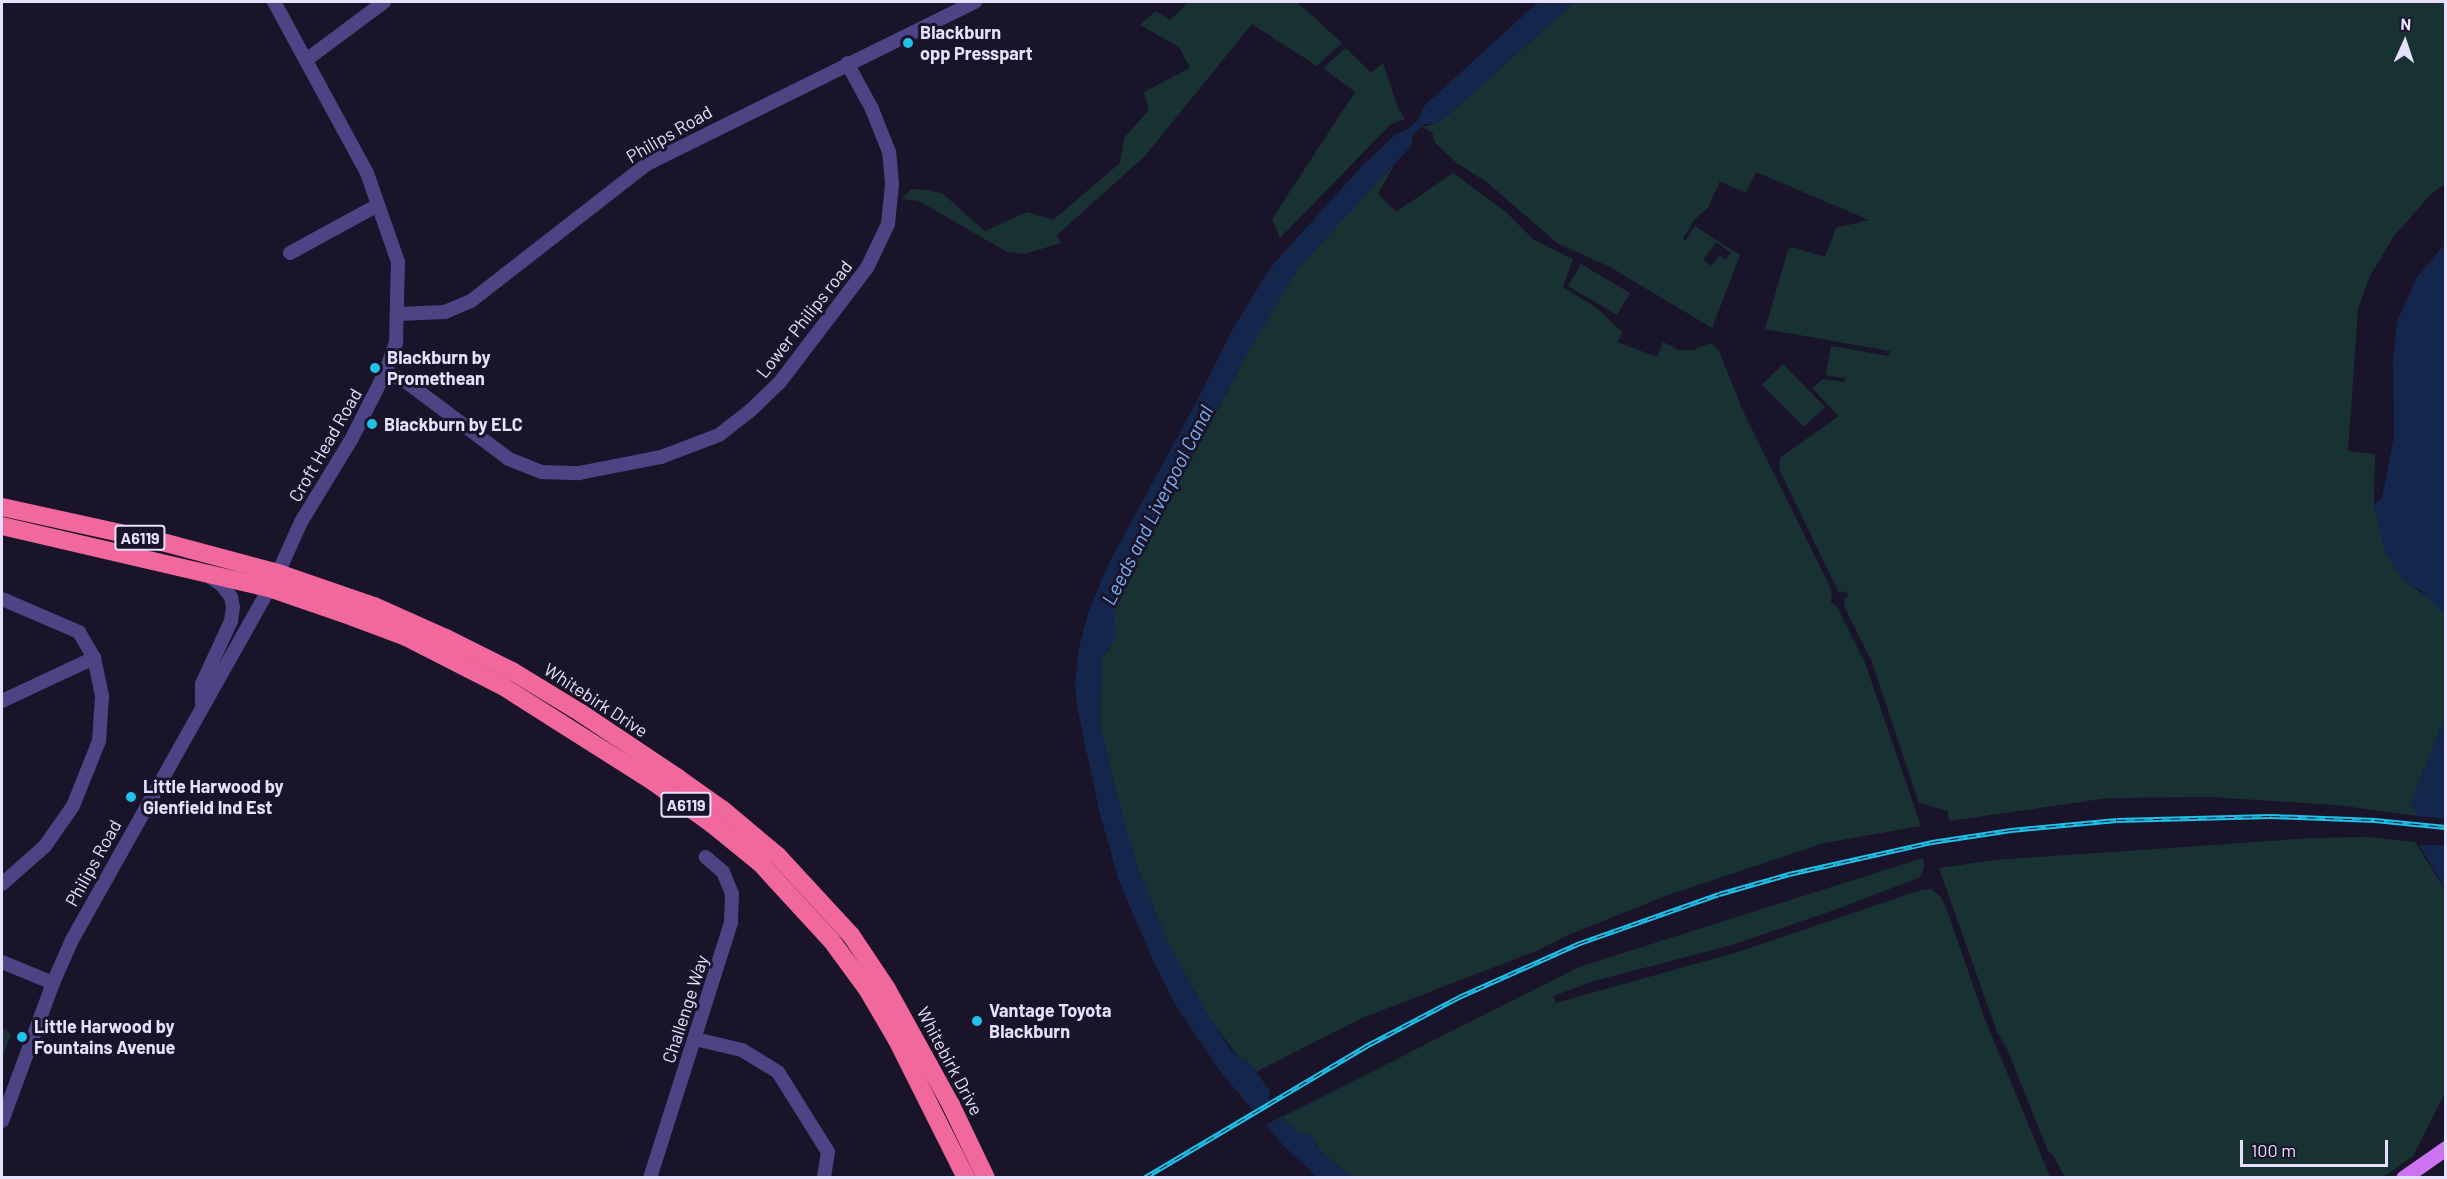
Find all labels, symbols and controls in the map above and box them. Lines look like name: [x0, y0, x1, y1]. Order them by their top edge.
north arrow: [2375, 12, 2435, 72]
text: N: [2400, 14, 2412, 33]
place label: Blackburn opp Presspart: [920, 22, 1033, 64]
marker: Blackburn opp Presspart: [901, 36, 915, 50]
street label: Philips Road: [622, 101, 716, 167]
street label: Lower Philips road: [751, 256, 857, 382]
place label: Blackburn by Promethean: [387, 347, 491, 389]
marker: Blackburn by Promethean: [368, 361, 382, 375]
street label: Croft Head Road: [284, 384, 366, 506]
water label: Leeds and Liverpool Canal: [1096, 401, 1218, 609]
place label: Blackburn by ELC: [384, 413, 523, 435]
marker: Blackburn by ELC: [365, 417, 379, 431]
road number: A6119: [113, 525, 167, 551]
street label: Whitebirk Drive: [540, 658, 652, 742]
place label: Little Harwood by Glenfield Ind Est: [143, 776, 283, 818]
marker: Little Harwood by Glenfield Ind Est: [124, 790, 138, 804]
road number: A6119: [659, 792, 713, 818]
street label: Philips Road: [60, 816, 126, 910]
street label: Challenge Way: [657, 952, 713, 1066]
place label: Vantage Toyota Blackburn: [989, 1000, 1111, 1042]
street label: Whitebirk Drive: [912, 1003, 988, 1119]
marker: Vantage Toyota Blackburn: [970, 1014, 984, 1028]
place label: Little Harwood by Fountains Avenue: [34, 1016, 175, 1058]
marker: Little Harwood by Fountains Avenue: [15, 1030, 29, 1044]
scale bar: [2243, 1128, 2392, 1166]
text: 100 m: [2251, 1139, 2296, 1161]

